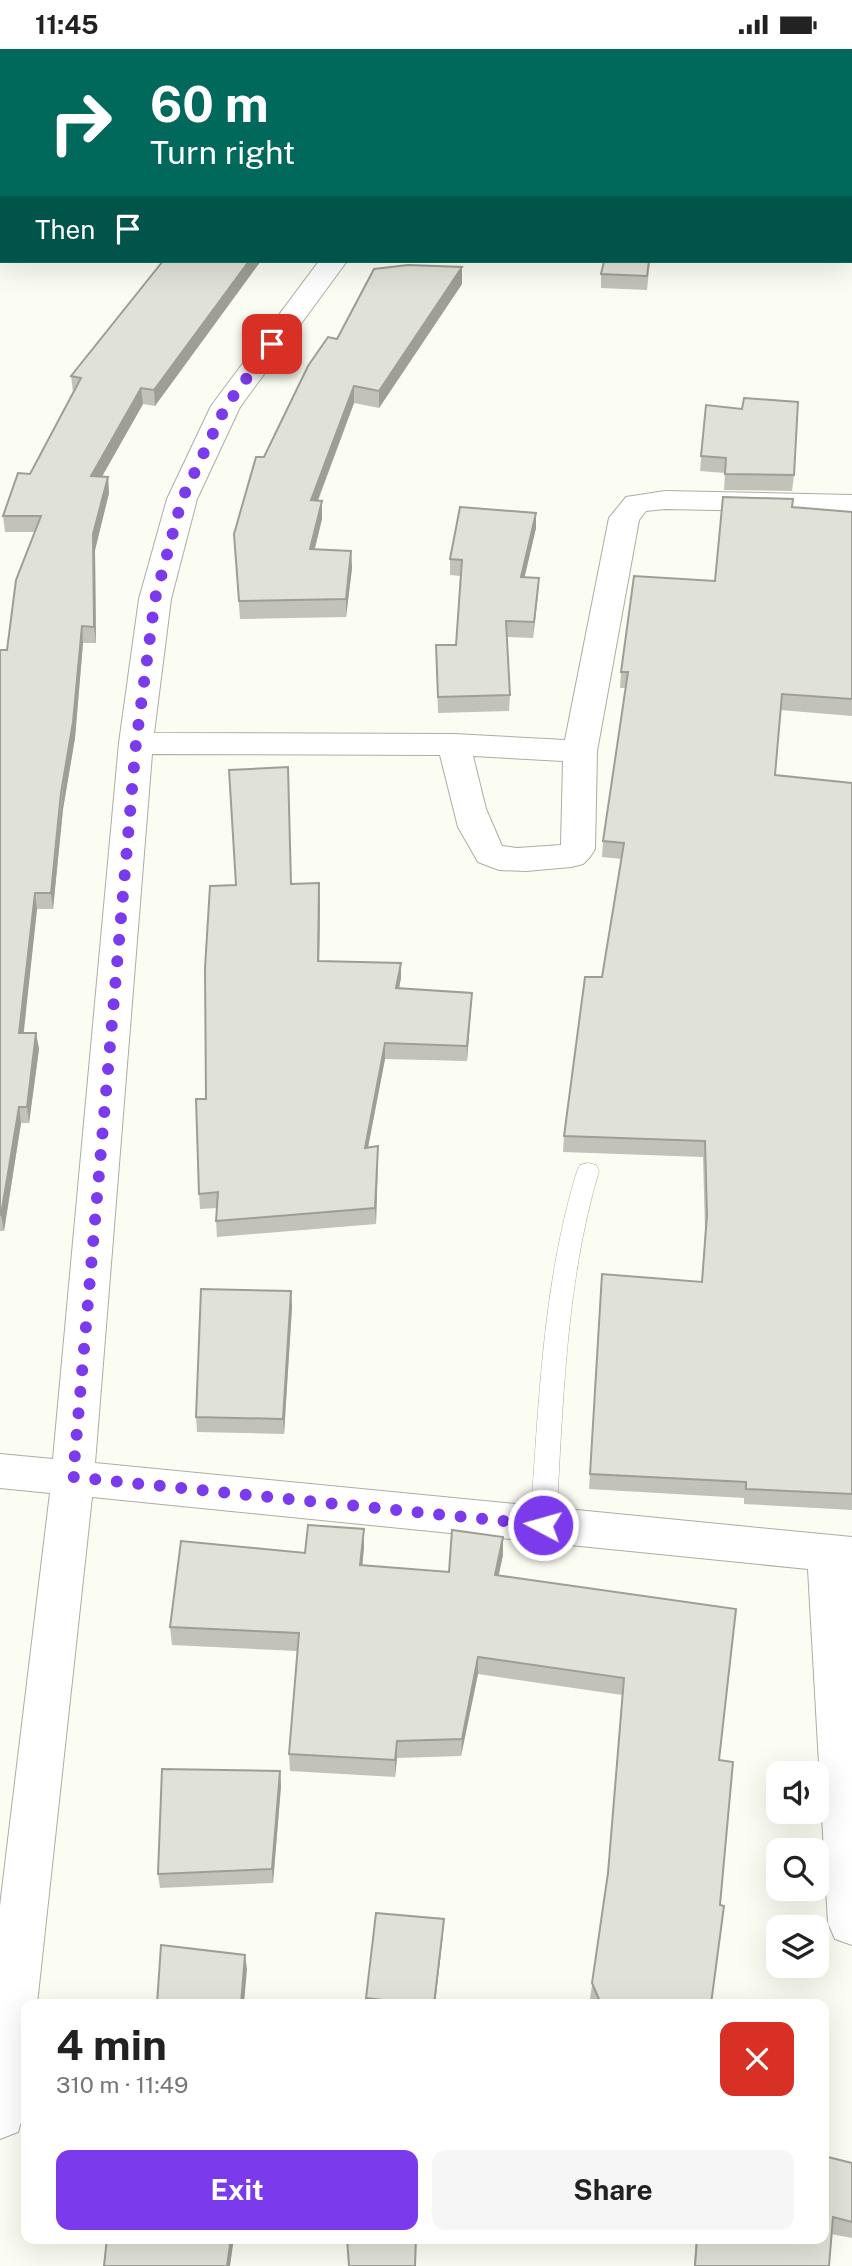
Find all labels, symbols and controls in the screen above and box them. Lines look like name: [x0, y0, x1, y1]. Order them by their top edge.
text: 11:45: [35, 9, 98, 40]
text: 60 m: [150, 75, 269, 133]
icon: right: [35, 77, 126, 168]
text: Turn right: [150, 134, 295, 171]
icon: arrive: [109, 210, 147, 248]
text: Then: [35, 214, 95, 245]
pin: [242, 314, 302, 374]
icon: arrive: [253, 325, 291, 363]
position arrow: [506, 1488, 580, 1562]
map controls: [766, 1761, 829, 1978]
button: sound: [766, 1761, 829, 1824]
button: search: [766, 1838, 829, 1901]
button: layers: [766, 1915, 829, 1978]
text: 4 min: [56, 2020, 167, 2069]
button: close: [720, 2022, 794, 2096]
text: 310 m · 11:49: [56, 2071, 188, 2098]
button: Exit: [56, 2150, 418, 2230]
button: Share: [432, 2150, 794, 2230]

